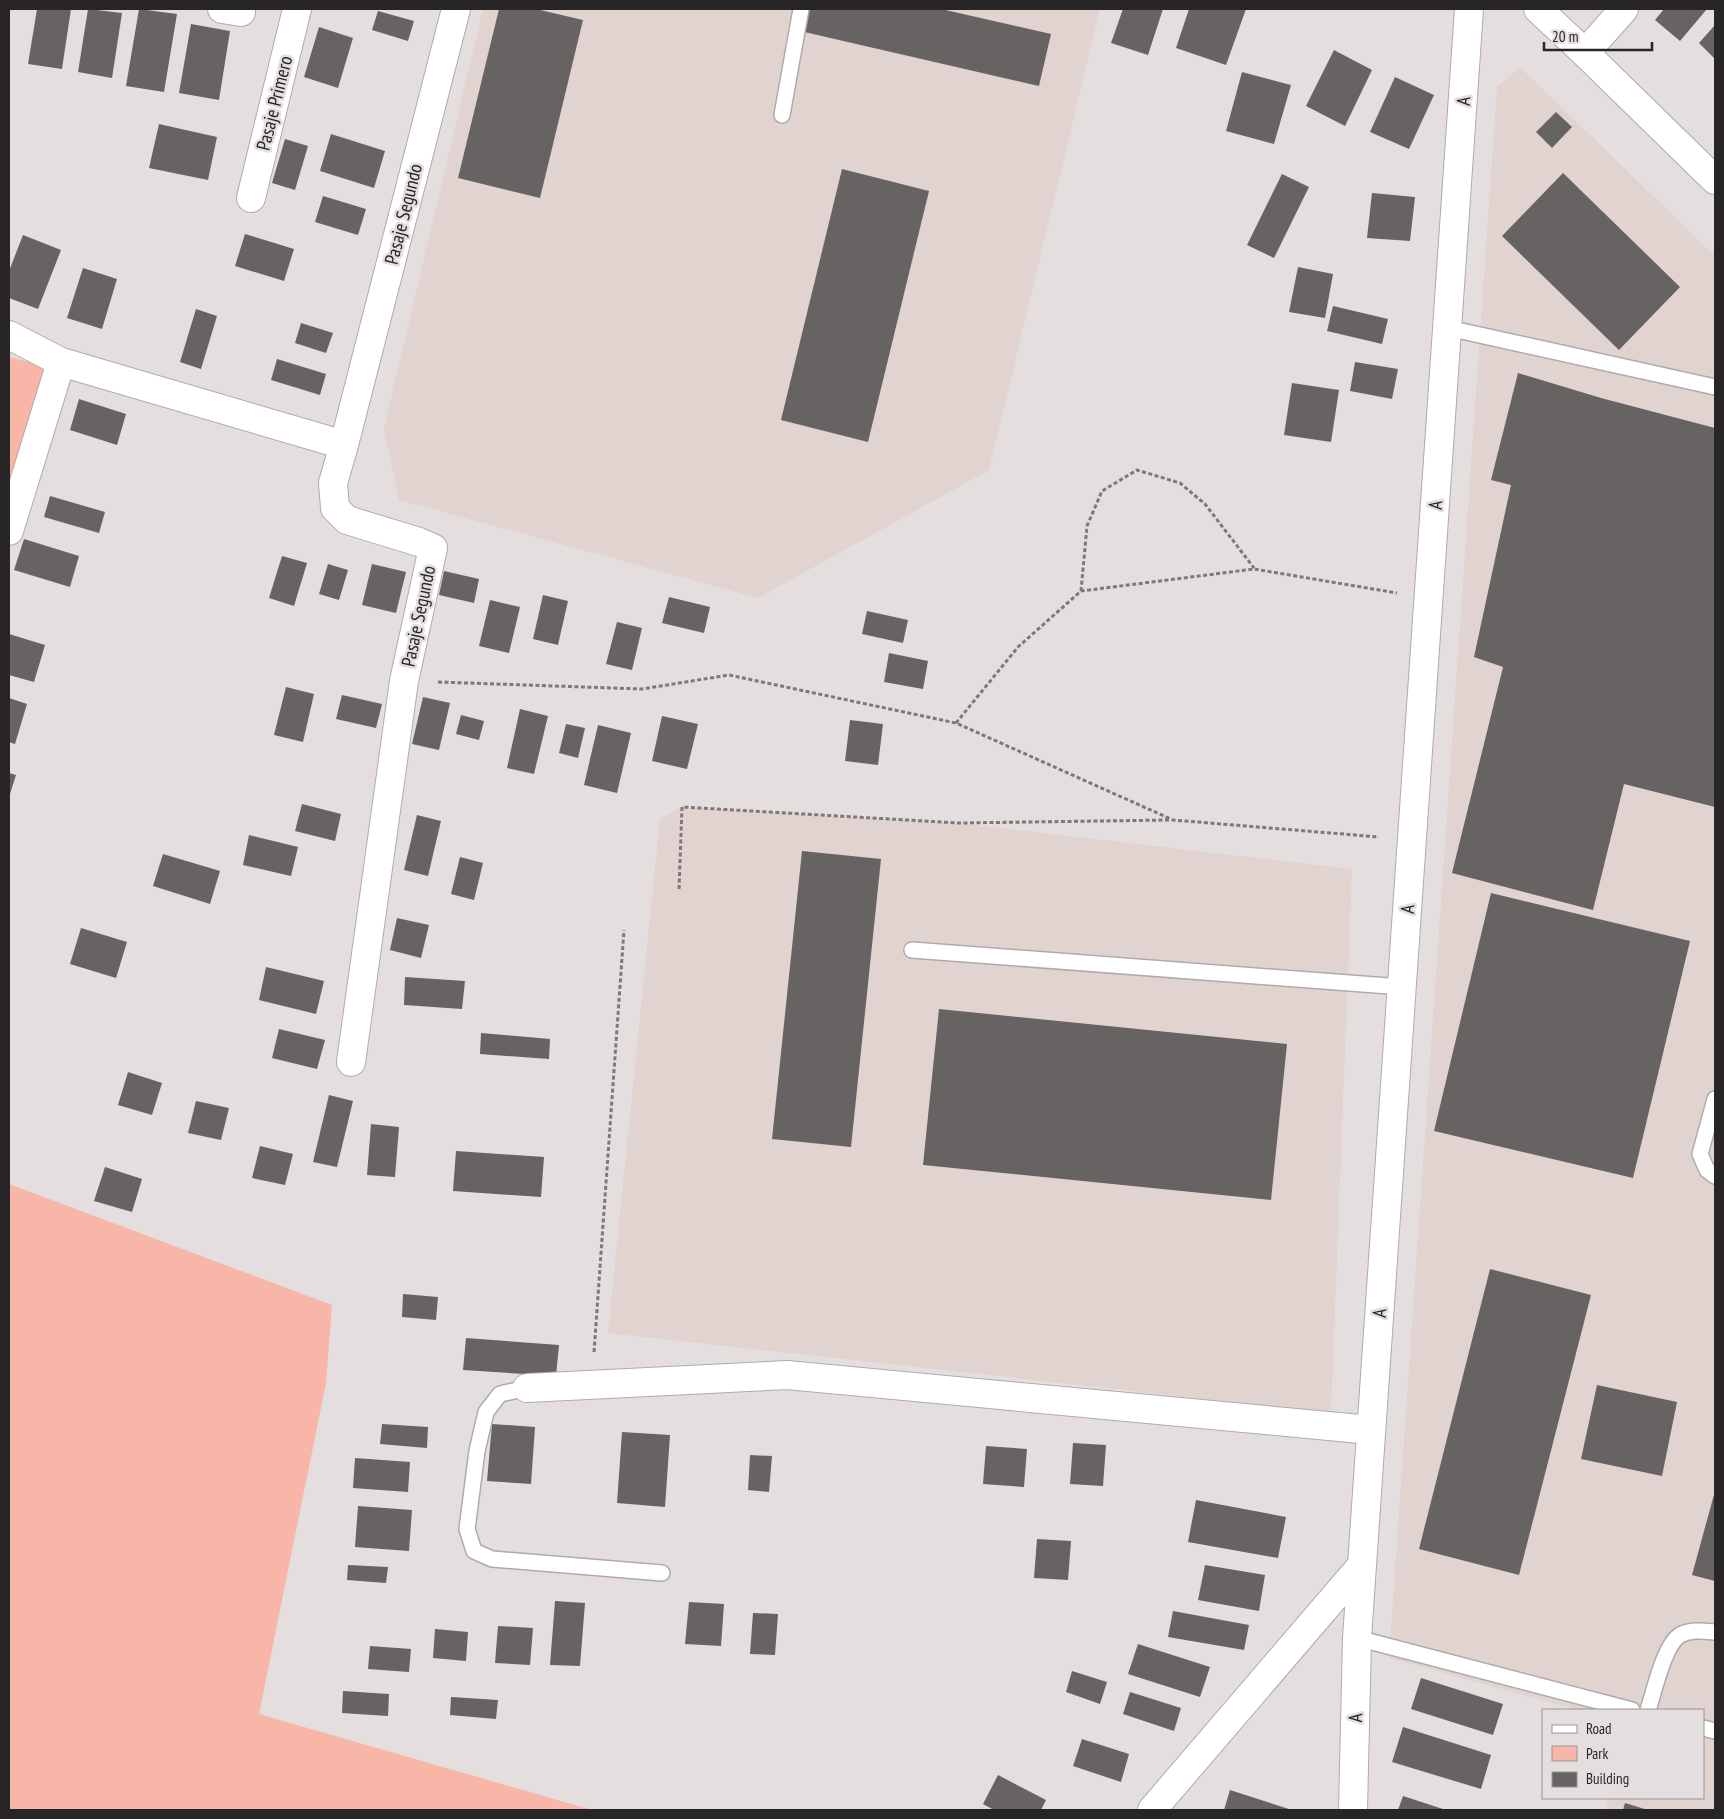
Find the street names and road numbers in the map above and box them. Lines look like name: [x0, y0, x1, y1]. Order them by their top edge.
street label: Pasaje Primero: [251, 53, 297, 153]
street label: A: [1451, 96, 1475, 106]
street label: Pasaje Segundo: [379, 161, 427, 267]
street label: A: [1423, 500, 1447, 510]
street label: Pasaje Segundo: [396, 563, 440, 669]
street label: A: [1395, 904, 1419, 914]
street label: A: [1367, 1308, 1391, 1318]
street label: A: [1343, 1713, 1367, 1723]

